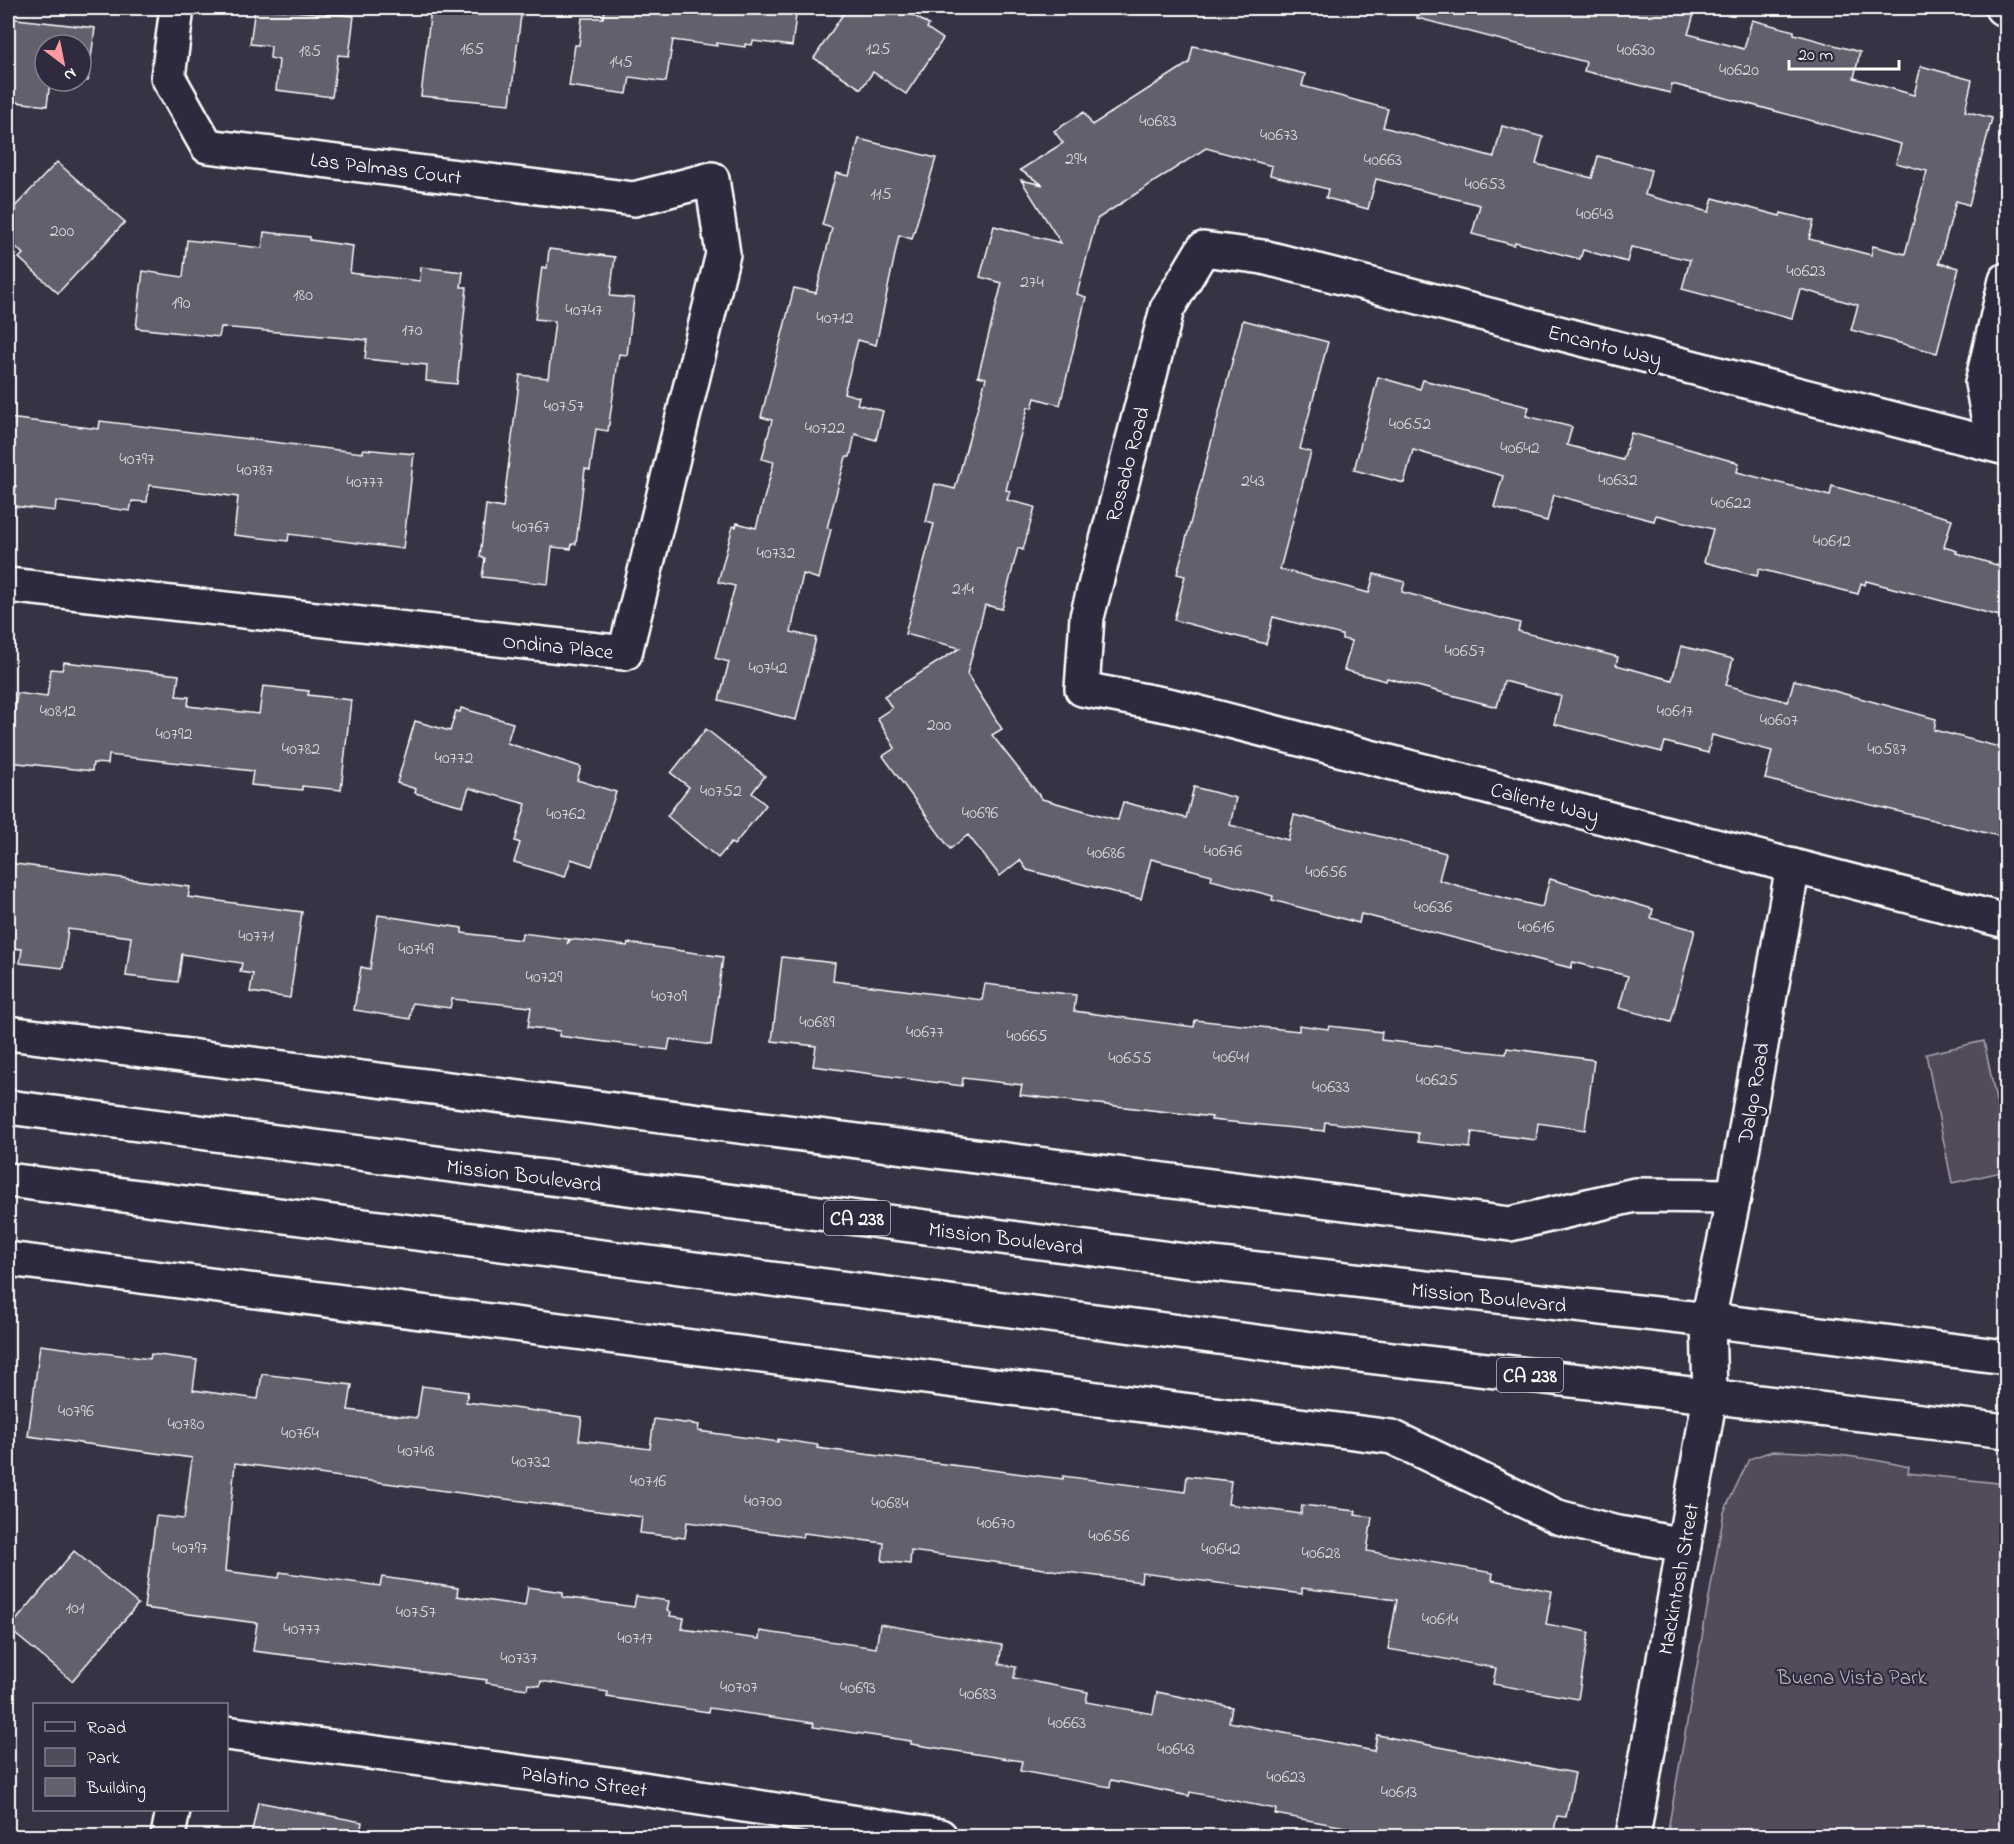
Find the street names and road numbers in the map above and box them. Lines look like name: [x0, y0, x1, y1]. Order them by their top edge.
street label: Las Palmas Court: [308, 146, 463, 194]
street label: Encanto Way: [1544, 318, 1665, 378]
street label: Rosado Road: [1099, 403, 1159, 525]
street label: Ondina Place: [501, 627, 615, 669]
street label: Caliente Way: [1487, 776, 1602, 834]
street label: Dalgo Road: [1731, 1041, 1781, 1147]
street label: Mission Boulevard: [445, 1153, 603, 1201]
road number: CA 238: [824, 1201, 890, 1235]
street label: Mission Boulevard: [927, 1216, 1085, 1264]
street label: Mission Boulevard: [1410, 1276, 1568, 1322]
road number: CA 238: [1497, 1358, 1563, 1392]
street label: Mackintosh Street: [1652, 1501, 1708, 1658]
street label: Palatino Street: [519, 1759, 649, 1807]

